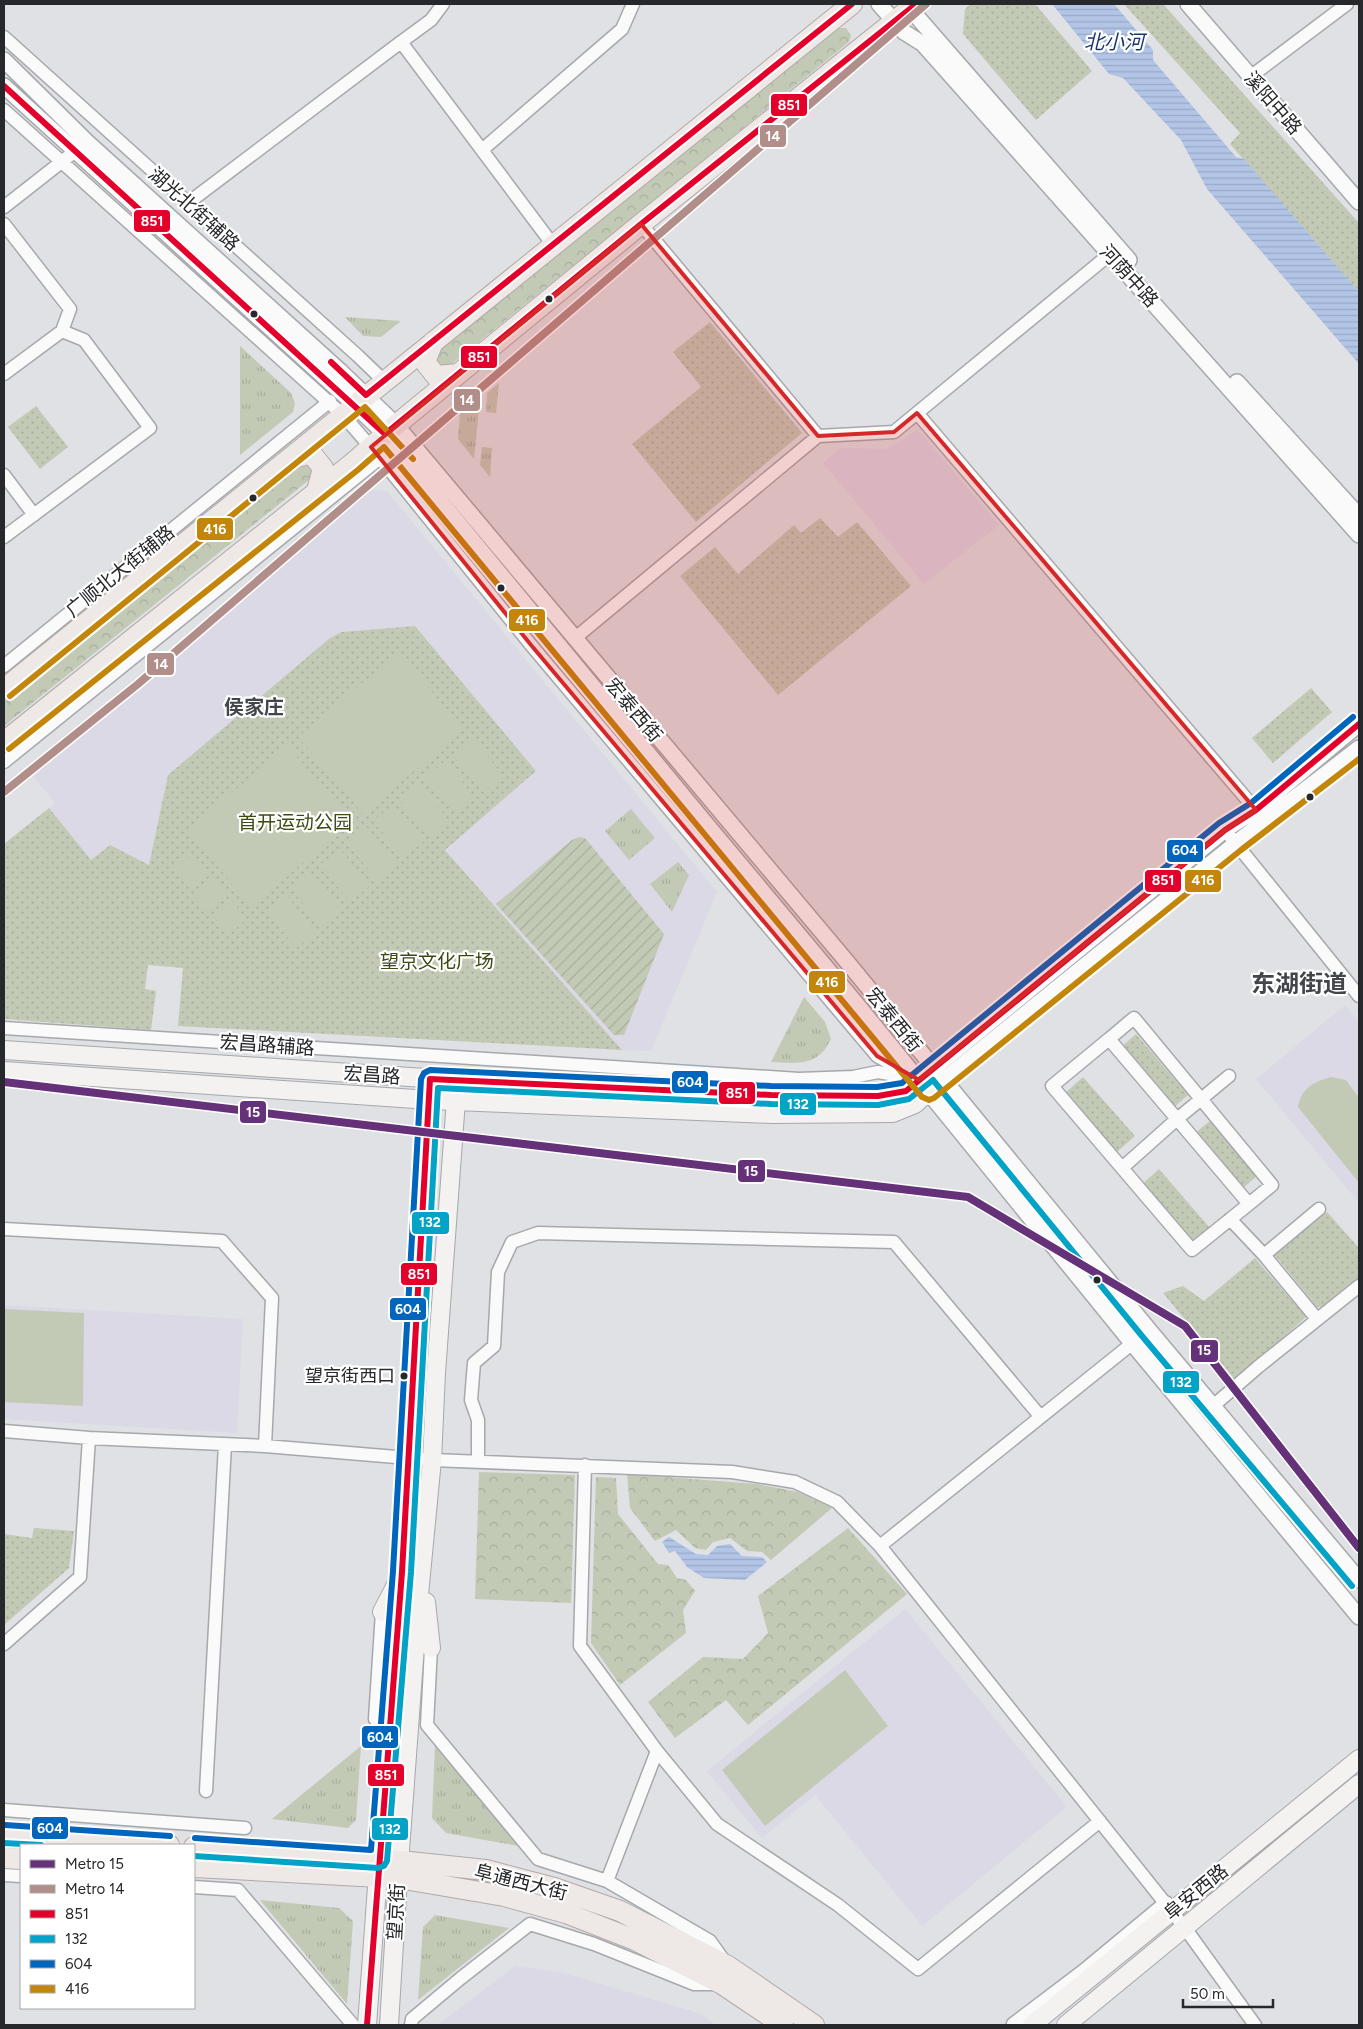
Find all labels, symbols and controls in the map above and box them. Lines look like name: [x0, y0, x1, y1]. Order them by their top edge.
water label: 北小河: [1084, 30, 1148, 54]
street label: 溪阳中路: [1239, 67, 1307, 139]
line badge: 851: [770, 93, 808, 117]
text: 851: [778, 97, 800, 114]
line badge: 14: [759, 124, 787, 148]
text: 14: [766, 128, 781, 145]
street label: 湖光北街辅路: [144, 162, 244, 256]
line badge: 851: [133, 209, 171, 233]
text: 851: [141, 213, 163, 230]
street label: 河荫中路: [1095, 240, 1163, 312]
unlabelled marker: [544, 294, 554, 304]
unlabelled marker: [249, 309, 259, 319]
line badge: 851: [460, 345, 498, 369]
text: 851: [468, 349, 490, 366]
line badge: 14: [453, 388, 481, 412]
text: 14: [460, 392, 475, 409]
unlabelled marker: [248, 493, 258, 503]
line badge: 416: [196, 517, 234, 541]
street label: 广顺北大街辅路: [61, 520, 179, 622]
text: 416: [204, 521, 226, 538]
unlabelled marker: [496, 583, 506, 593]
line badge: 416: [508, 608, 546, 632]
text: 416: [516, 612, 538, 629]
line badge: 14: [146, 652, 175, 676]
text: 14: [154, 656, 169, 673]
street label: 宏泰西街: [601, 673, 667, 747]
district label: 侯家庄: [224, 695, 284, 719]
unlabelled marker: [1305, 792, 1315, 802]
park label: 首开运动公园: [238, 811, 352, 834]
line badge: 604: [1166, 839, 1204, 863]
text: 604: [1172, 842, 1198, 859]
line badge: 851: [1144, 869, 1182, 893]
line badge: 416: [1184, 869, 1222, 893]
text: 851: [1152, 872, 1174, 889]
text: 416: [1192, 872, 1214, 889]
park label: 望京文化广场: [380, 950, 494, 973]
district label: 东湖街道: [1251, 969, 1347, 998]
line badge: 416: [808, 970, 846, 994]
text: 416: [816, 974, 838, 991]
street label: 宏泰西街: [861, 983, 927, 1057]
street label: 宏昌路辅路: [219, 1030, 315, 1060]
street label: 宏昌路: [343, 1062, 401, 1088]
line badge: 604: [671, 1070, 709, 1094]
text: 604: [677, 1074, 703, 1091]
line badge: 851: [718, 1081, 756, 1105]
text: 851: [726, 1085, 748, 1102]
line badge: 132: [779, 1092, 817, 1116]
text: 132: [787, 1096, 809, 1113]
line badge: 15: [239, 1100, 267, 1124]
text: 15: [246, 1104, 260, 1121]
line badge: 15: [737, 1159, 766, 1183]
text: 15: [744, 1163, 758, 1180]
line badge: 132: [411, 1211, 450, 1235]
text: 132: [419, 1214, 441, 1231]
line badge: 851: [400, 1262, 438, 1286]
text: 851: [408, 1266, 430, 1283]
unlabelled marker: [1092, 1275, 1102, 1285]
line badge: 604: [389, 1297, 427, 1321]
text: 604: [395, 1301, 421, 1318]
line badge: 15: [1190, 1339, 1219, 1363]
text: 15: [1197, 1342, 1211, 1359]
place label: 望京街西口: [305, 1365, 395, 1387]
line badge: 132: [1162, 1370, 1200, 1394]
marker: 望京街西口: [399, 1371, 409, 1381]
text: 132: [1170, 1374, 1192, 1391]
line badge: 604: [361, 1725, 399, 1749]
text: 604: [367, 1729, 393, 1746]
line badge: 851: [367, 1763, 405, 1787]
text: 851: [375, 1767, 397, 1784]
line badge: 604: [31, 1816, 69, 1840]
line badge: 132: [371, 1817, 409, 1841]
text: 604: [37, 1820, 63, 1837]
text: 132: [379, 1821, 401, 1838]
legend: [20, 1844, 195, 2009]
text: Metro 15: [65, 1855, 124, 1873]
street label: 阜通西大街: [472, 1859, 570, 1905]
street label: 阜安西路: [1159, 1859, 1233, 1925]
text: Metro 14: [65, 1880, 125, 1898]
street label: 望京街: [383, 1883, 409, 1941]
text: 851: [65, 1905, 89, 1923]
text: 132: [65, 1930, 88, 1948]
text: 604: [65, 1955, 92, 1973]
scale bar: [1183, 1976, 1273, 2008]
text: 416: [65, 1980, 90, 1998]
text: 50 m: [1190, 1985, 1225, 2003]

